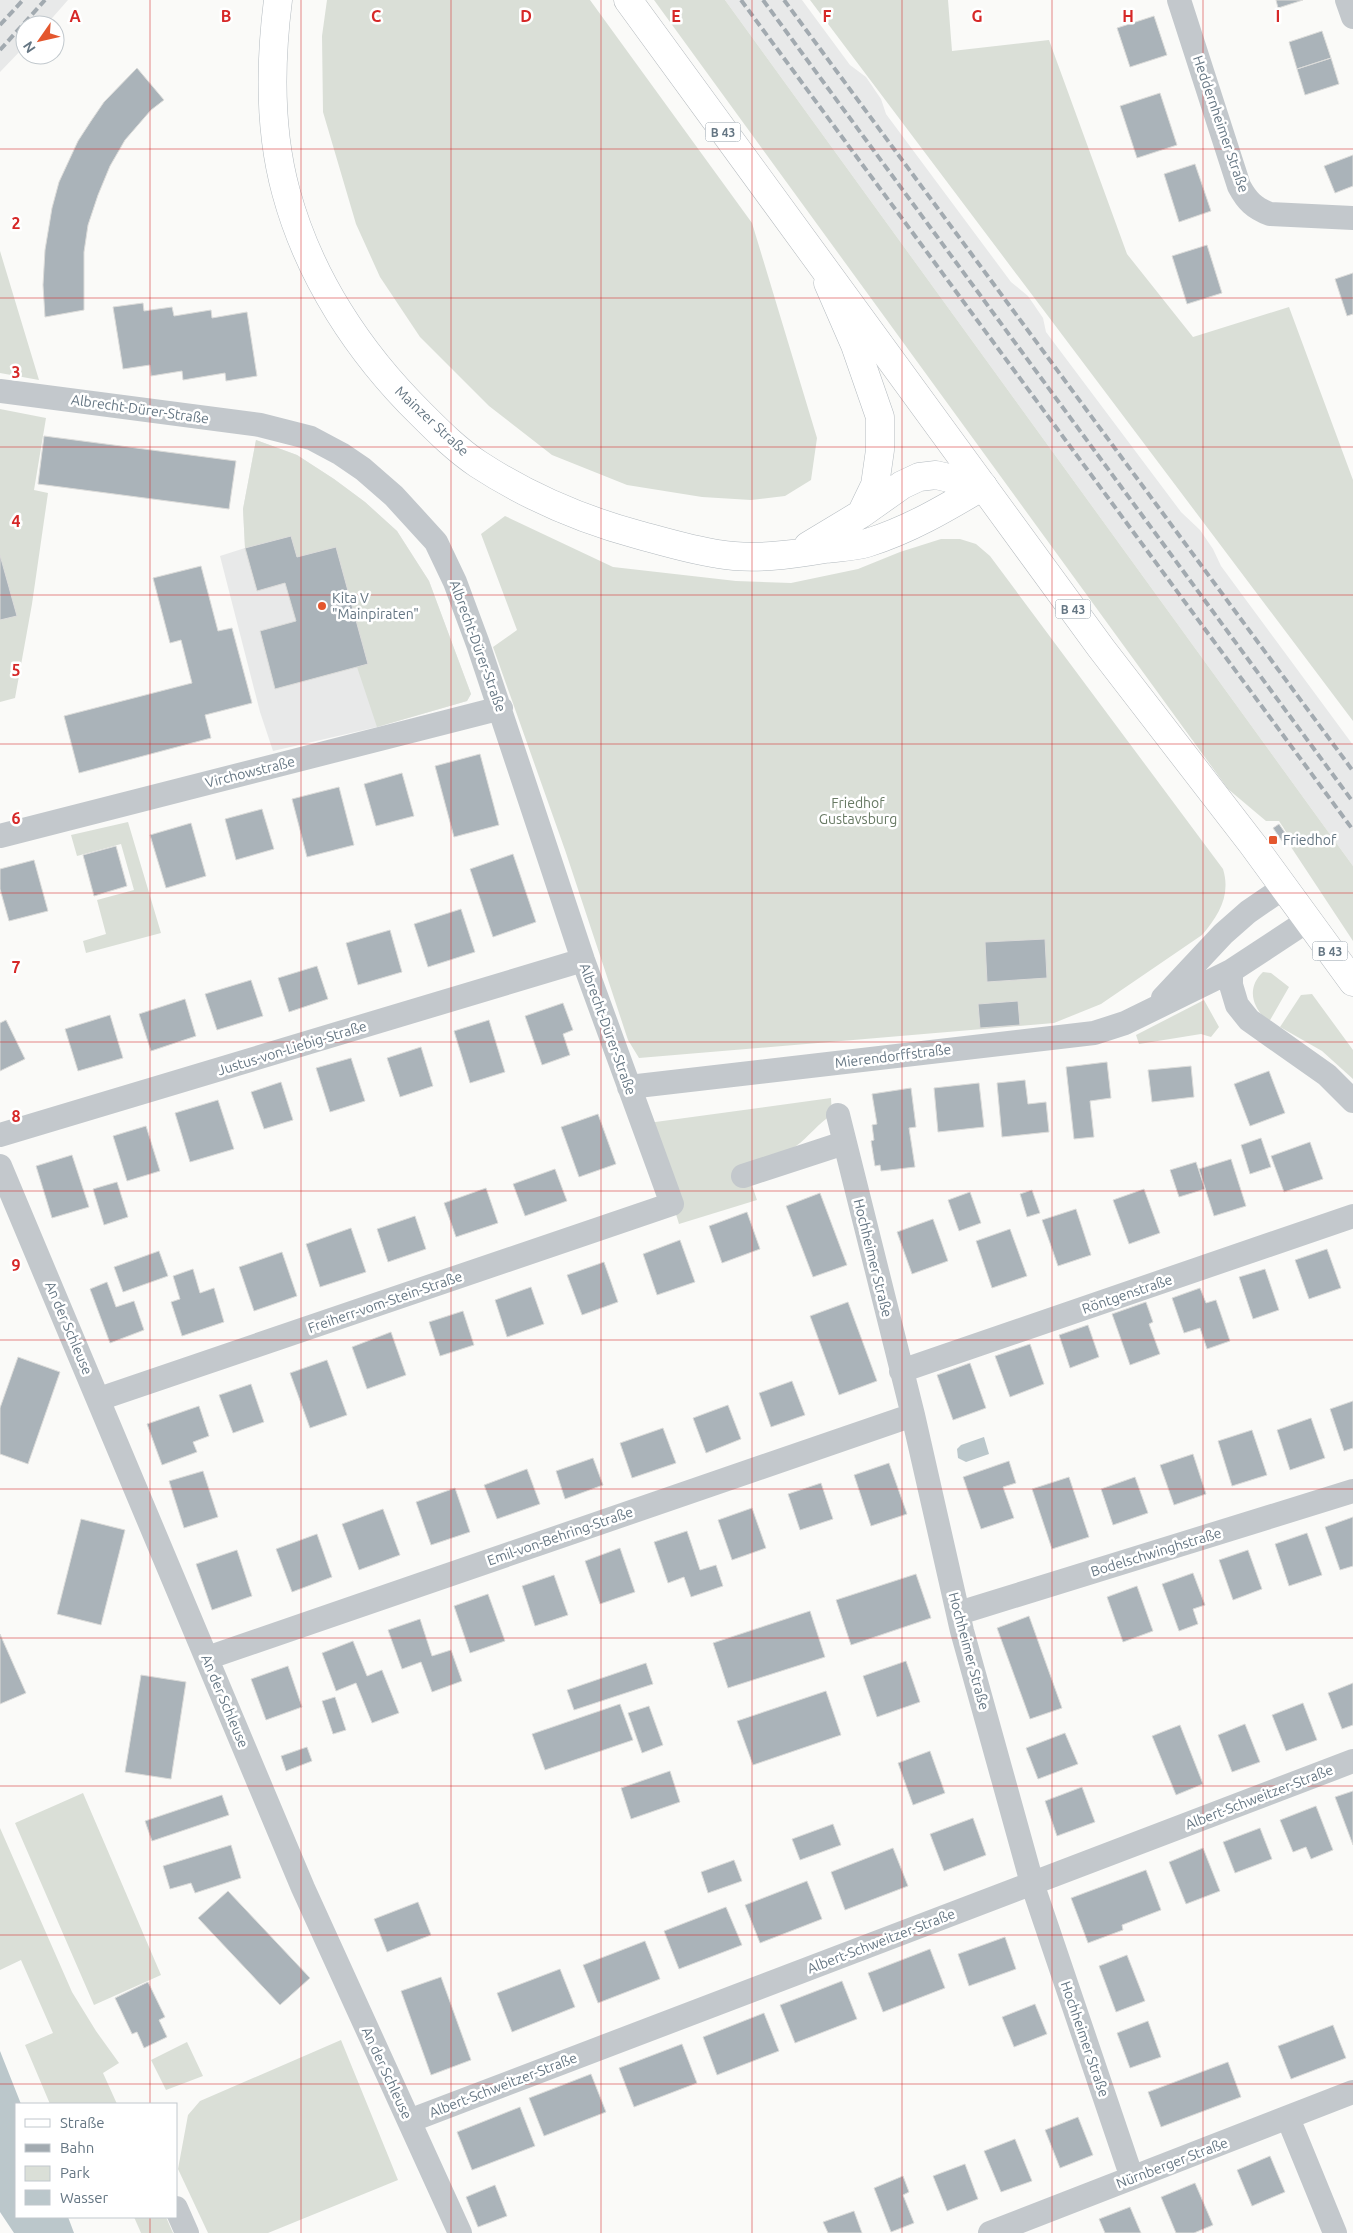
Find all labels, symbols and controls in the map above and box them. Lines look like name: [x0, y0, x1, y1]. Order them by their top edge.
text: A: [69, 7, 81, 25]
text: B: [221, 7, 231, 25]
text: C: [371, 7, 381, 25]
text: D: [520, 7, 532, 25]
text: E: [671, 7, 681, 25]
text: F: [823, 7, 832, 25]
text: G: [971, 7, 983, 25]
text: H: [1122, 7, 1134, 25]
text: I: [1276, 7, 1280, 25]
north arrow: [15, 15, 65, 65]
text: N: [20, 38, 39, 56]
street label: Heddernheimer Straße: [1190, 53, 1252, 195]
road number: B 43: [706, 122, 740, 142]
text: 2: [11, 214, 21, 232]
text: 3: [11, 363, 21, 381]
street label: Mainzer Straße: [392, 383, 472, 459]
street label: Albrecht-Dürer-Straße: [70, 391, 210, 427]
text: 4: [11, 512, 21, 530]
street label: Albrecht-Dürer-Straße: [447, 578, 509, 714]
place label: Kita V "Mainpiraten": [332, 590, 419, 622]
marker: Kita V "Mainpiraten": [316, 600, 328, 612]
road number: B 43: [1056, 600, 1090, 618]
text: 5: [11, 661, 21, 679]
street label: Virchowstraße: [204, 753, 296, 791]
park label: Friedhof Gustavsburg: [819, 795, 897, 827]
text: 6: [11, 809, 21, 827]
place label: Friedhof: [1283, 832, 1337, 848]
marker: Friedhof: [1267, 834, 1279, 846]
road number: B 43: [1312, 941, 1348, 960]
text: 7: [11, 958, 21, 976]
street label: Albrecht-Dürer-Straße: [577, 961, 639, 1097]
street label: Justus-von-Liebig-Straße: [216, 1018, 368, 1078]
street label: Mierendorffstraße: [834, 1041, 952, 1071]
text: 8: [11, 1107, 21, 1125]
street label: Hochheimer Straße: [851, 1197, 895, 1319]
text: 9: [11, 1256, 21, 1274]
street label: Freiherr-vom-Stein-Straße: [306, 1268, 464, 1336]
street label: Röntgenstraße: [1080, 1271, 1174, 1317]
street label: An der Schleuse: [42, 1279, 96, 1377]
street label: Emil-von-Behring-Straße: [485, 1504, 635, 1568]
street label: Bodelschwinghstraße: [1089, 1525, 1223, 1579]
street label: Hochheimer Straße: [946, 1590, 992, 1712]
street label: An der Schleuse: [198, 1652, 252, 1750]
street label: Albert-Schweitzer-Straße: [1183, 1761, 1335, 1833]
street label: Albert-Schweitzer-Straße: [805, 1905, 957, 1977]
street label: Hochheimer Straße: [1058, 1979, 1112, 2099]
street label: An der Schleuse: [359, 2024, 415, 2122]
street label: Albert-Schweitzer-Straße: [427, 2049, 579, 2121]
legend: [15, 2103, 178, 2218]
text: Straße: [60, 2114, 104, 2131]
street label: Nürnberger Straße: [1114, 2134, 1230, 2192]
text: Bahn: [60, 2139, 94, 2156]
text: Park: [60, 2164, 90, 2181]
text: Wasser: [60, 2189, 109, 2206]

